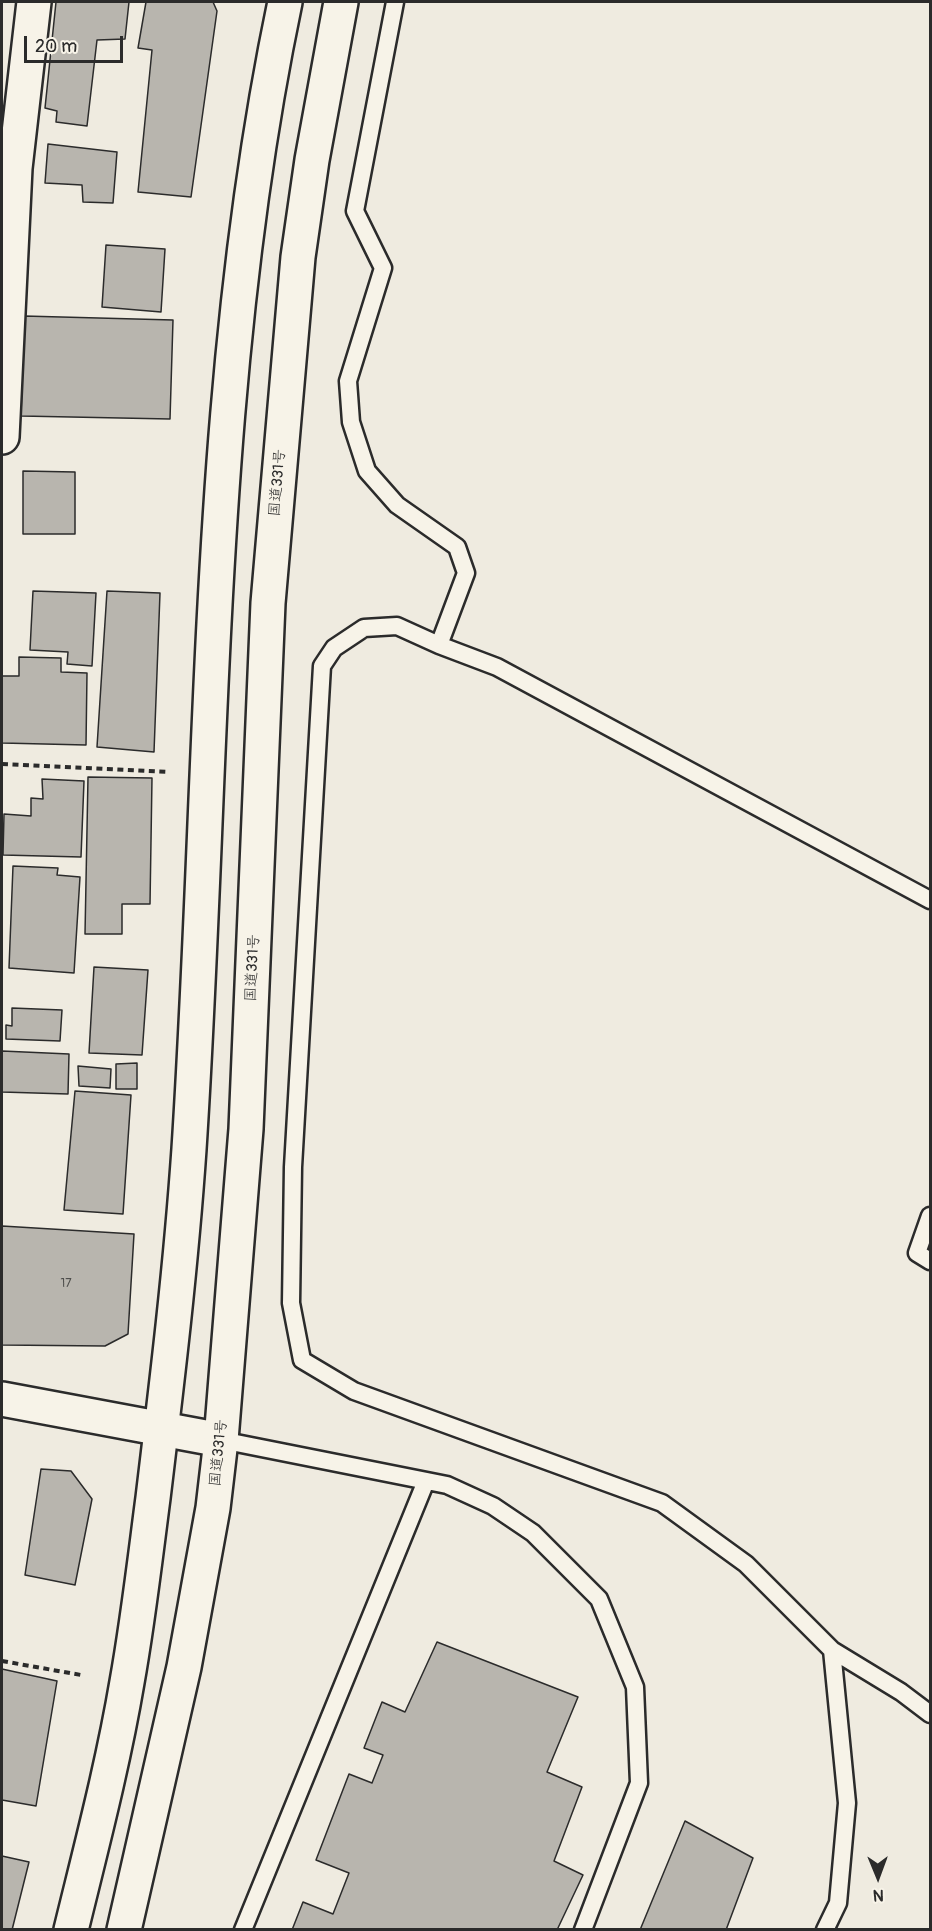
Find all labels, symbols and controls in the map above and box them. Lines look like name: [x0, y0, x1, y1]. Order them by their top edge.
scale bar: [27, 24, 126, 62]
text: 20 m: [35, 35, 77, 58]
street label: 国道331号: [266, 449, 290, 517]
street label: 国道331号: [242, 934, 264, 1002]
house number: 17: [60, 1277, 72, 1291]
street label: 国道331号: [207, 1418, 231, 1488]
north arrow: [848, 1847, 908, 1907]
text: N: [873, 1885, 884, 1905]

